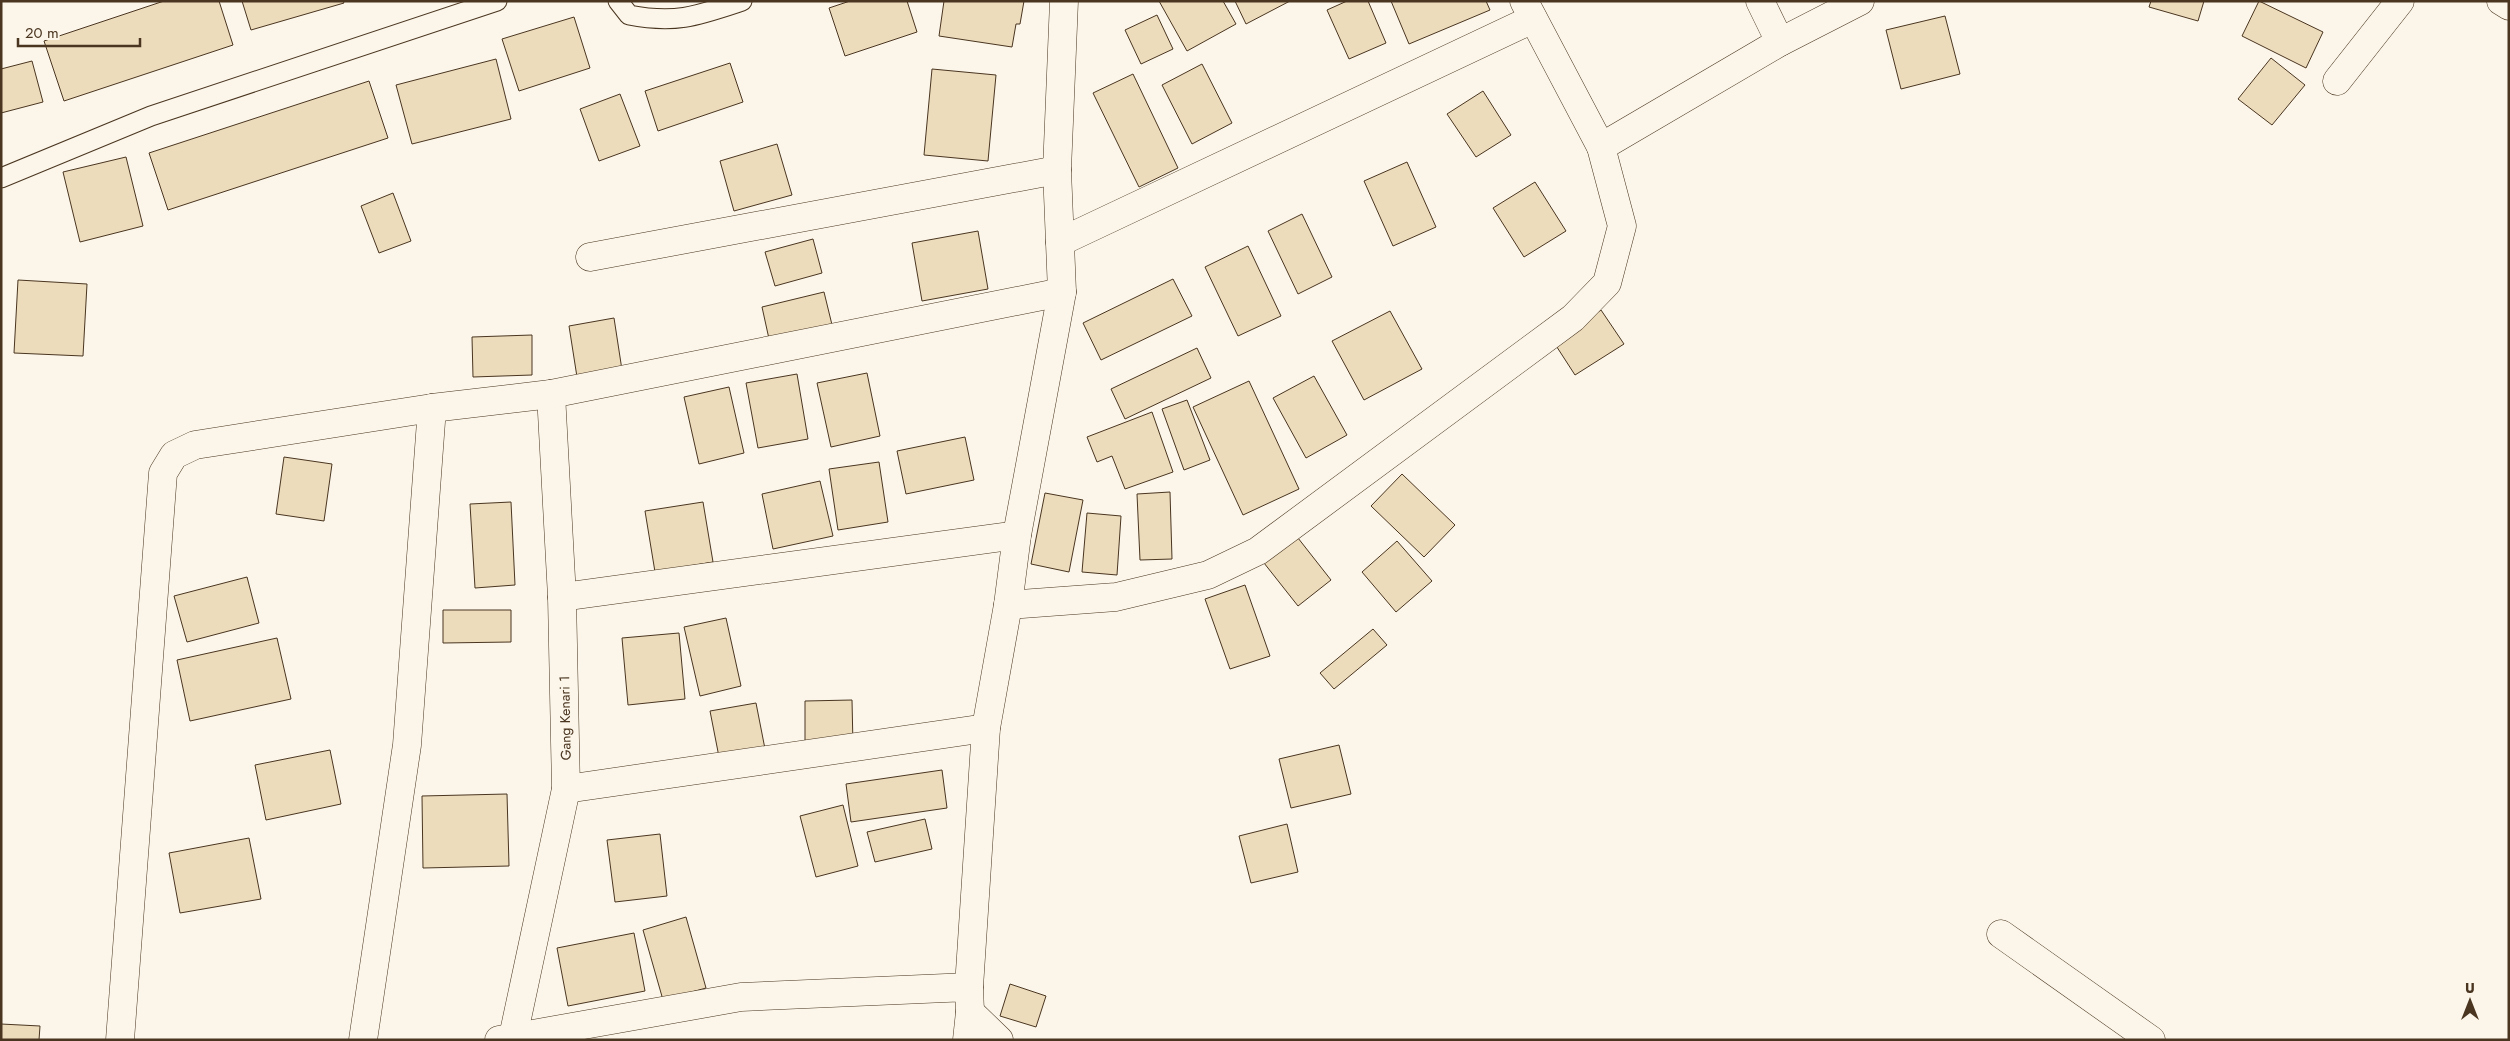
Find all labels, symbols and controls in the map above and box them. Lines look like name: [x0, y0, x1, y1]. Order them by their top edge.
scale bar: [18, 15, 140, 47]
text: 20 m: [25, 22, 59, 44]
street label: Gang Kenari 1: [554, 675, 576, 761]
north arrow: [2445, 976, 2495, 1026]
text: U: [2465, 978, 2475, 998]

